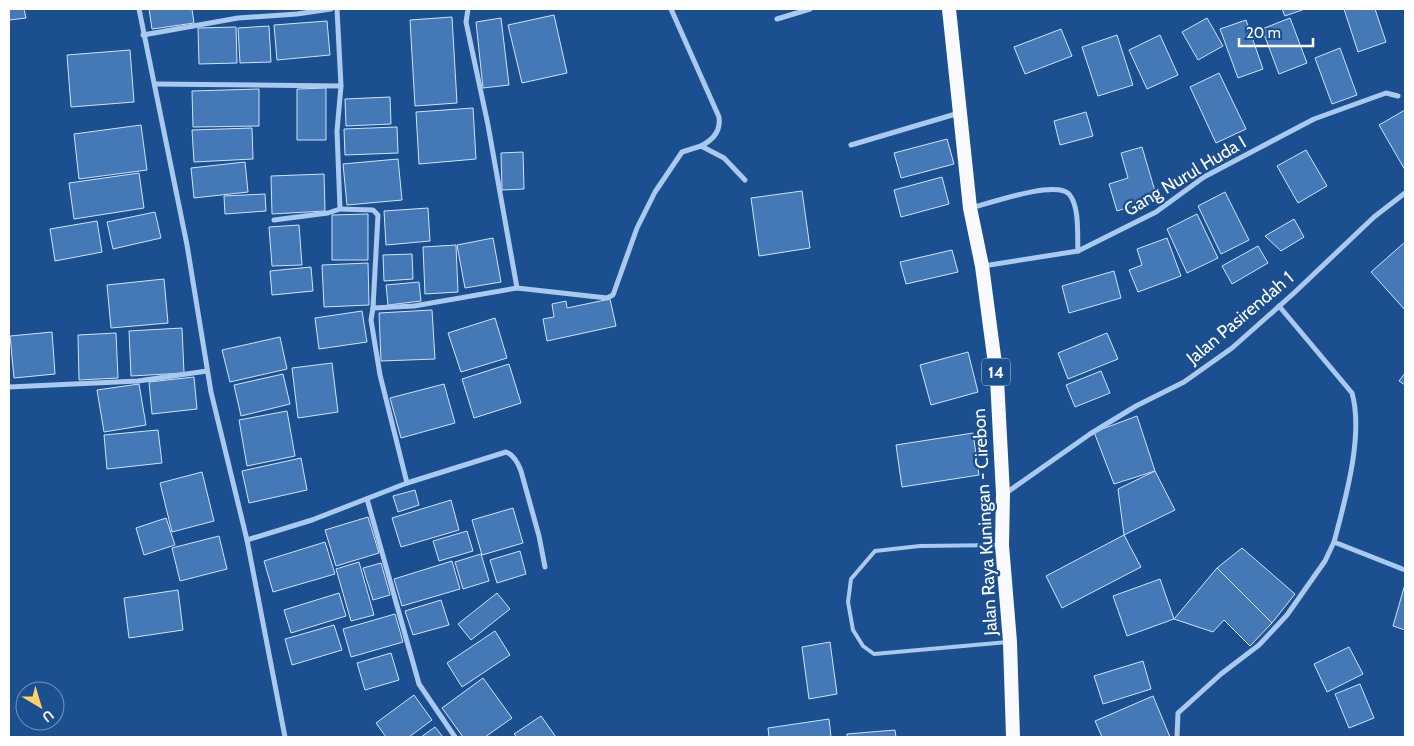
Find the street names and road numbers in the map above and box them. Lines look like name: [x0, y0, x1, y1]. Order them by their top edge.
street label: Gang Nurul Huda I: [1120, 131, 1250, 221]
street label: Jalan Pasirendah 1: [1181, 267, 1298, 370]
road number: 14: [982, 358, 1010, 386]
street label: Jalan Raya Kuningan - Cirebon: [968, 408, 1002, 637]

